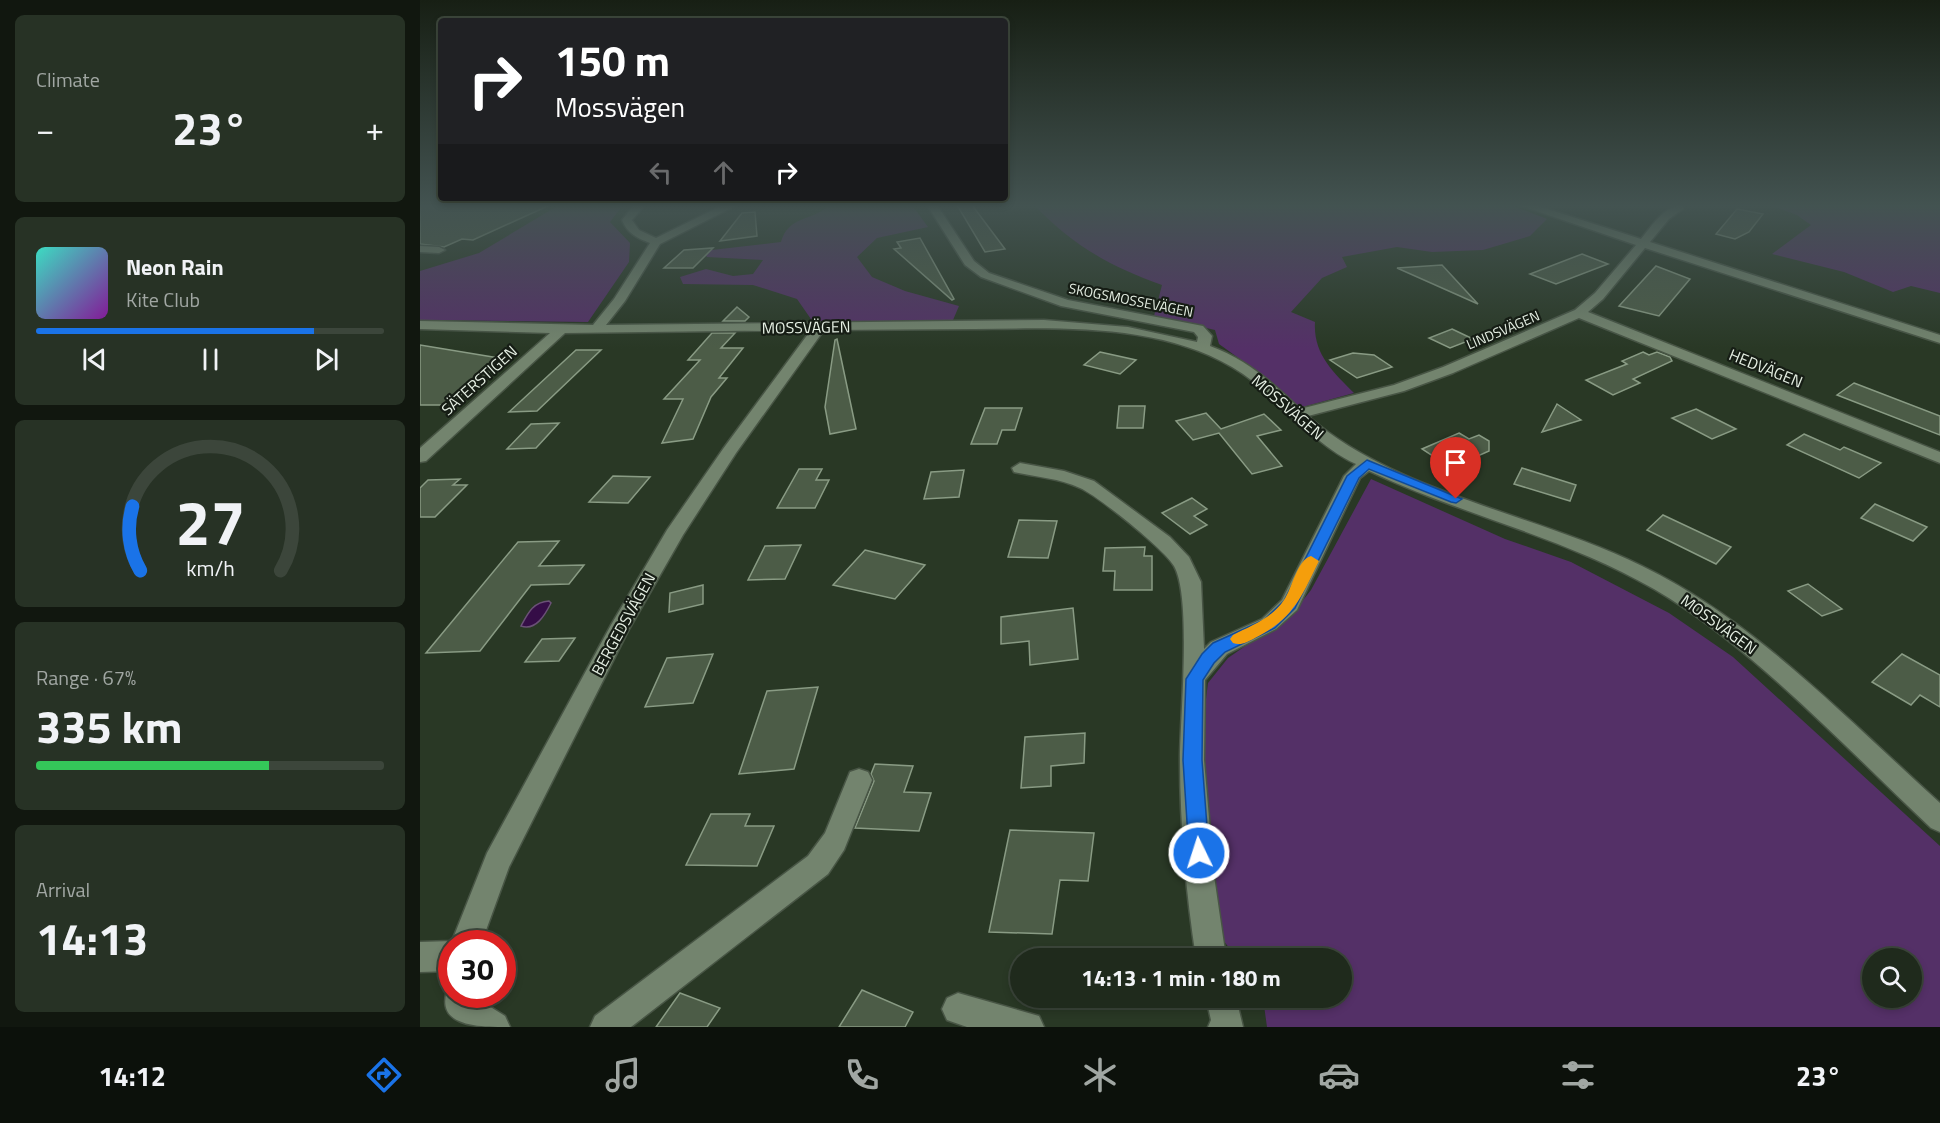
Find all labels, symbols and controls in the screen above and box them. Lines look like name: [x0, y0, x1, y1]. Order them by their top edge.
text: 150 m: [555, 28, 670, 92]
icon: right: [456, 42, 534, 120]
text: Climate: [36, 64, 100, 95]
text: Mossvägen: [555, 86, 685, 127]
text: 23°: [172, 94, 248, 162]
text: −: [36, 104, 54, 154]
text: +: [366, 104, 384, 154]
icon: left: [644, 156, 677, 189]
icon: ahead: [707, 156, 740, 189]
icon: right: [770, 156, 803, 189]
text: Neon Rain: [126, 250, 224, 284]
street label: SKOGSMOSSEVÄGEN: [1067, 277, 1195, 322]
text: Kite Club: [126, 284, 200, 315]
street label: LINDSVÄGEN: [1463, 305, 1543, 354]
street label: MOSSVÄGEN: [761, 314, 851, 340]
street label: SÄTERSTIGEN: [436, 339, 522, 421]
street label: HEDVÄGEN: [1726, 342, 1806, 394]
icon: previous: [78, 343, 111, 376]
icon: pause: [194, 343, 227, 376]
icon: next: [310, 343, 343, 376]
street label: MOSSVÄGEN: [1247, 369, 1329, 445]
pin: [1430, 437, 1481, 499]
icon: arrive: [1439, 446, 1472, 479]
text: 27: [175, 474, 245, 569]
text: km/h: [186, 552, 234, 584]
street label: BERGEDSVÄGEN: [585, 568, 661, 680]
street label: MOSSVÄGEN: [1676, 588, 1762, 660]
text: Range · 67%: [36, 662, 136, 693]
text: 335 km: [36, 692, 182, 760]
position arrow: [1167, 821, 1231, 885]
text: Arrival: [36, 874, 90, 905]
text: 14:13: [36, 904, 148, 972]
speed limit sign: 30: [438, 930, 516, 1008]
map controls: [1862, 948, 1922, 1008]
button: search: [1862, 948, 1922, 1008]
text: 14:13 · 1 min · 180 m: [1081, 961, 1281, 995]
icon: directions: [363, 1054, 405, 1096]
icon: music: [602, 1054, 644, 1096]
icon: phone: [841, 1054, 883, 1096]
icon: climate: [1079, 1054, 1121, 1096]
icon: car: [1318, 1054, 1360, 1096]
icon: filters: [1557, 1054, 1599, 1096]
text: 14:12: [98, 1055, 166, 1096]
text: 23°: [1796, 1055, 1841, 1096]

